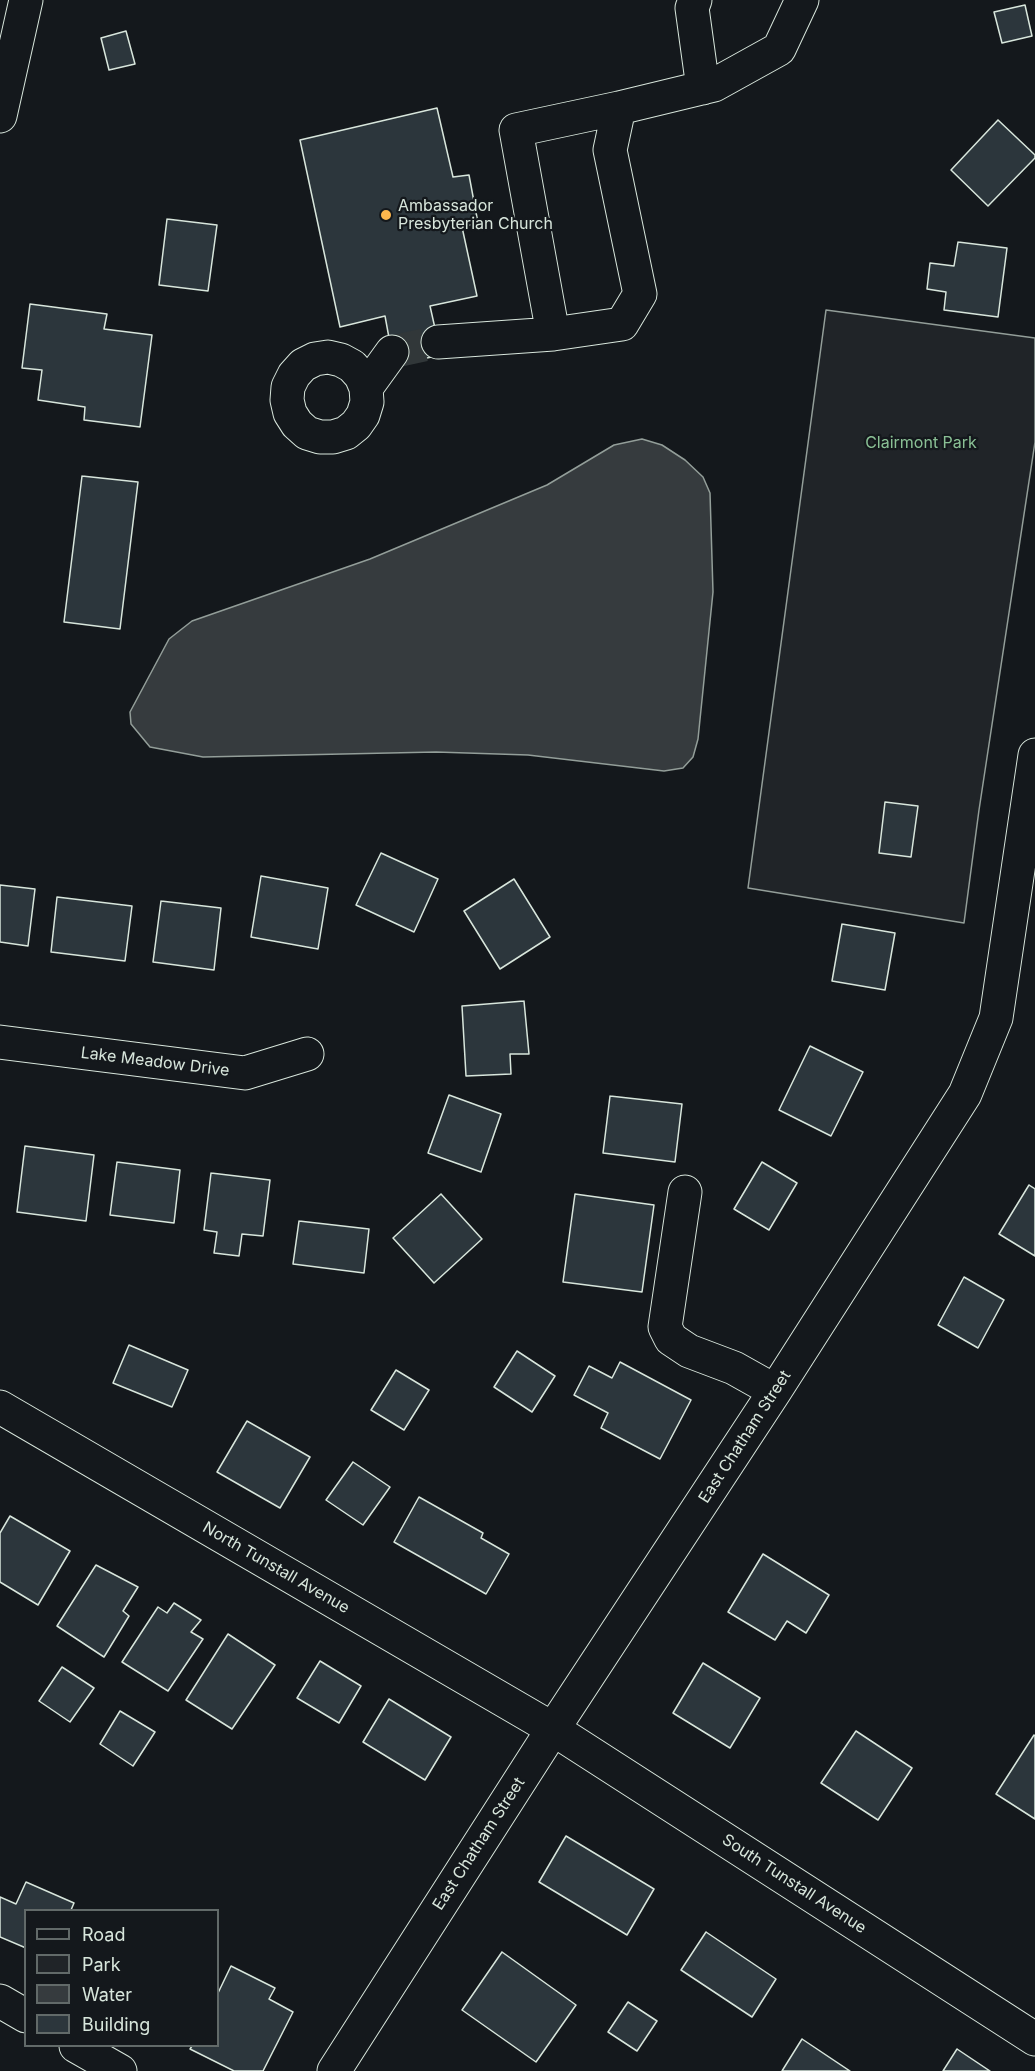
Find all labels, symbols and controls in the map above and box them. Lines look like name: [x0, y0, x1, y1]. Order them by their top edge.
place label: Ambassador Presbyterian Church: [398, 196, 553, 234]
marker: Ambassador Presbyterian Church: [379, 208, 393, 222]
park label: Clairmont Park: [865, 433, 977, 453]
street label: Lake Meadow Drive: [80, 1043, 230, 1081]
street label: East Chatham Street: [695, 1367, 795, 1507]
street label: North Tunstall Avenue: [199, 1518, 353, 1618]
street label: East Chatham Street: [429, 1774, 529, 1914]
street label: South Tunstall Avenue: [718, 1830, 870, 1938]
legend: [24, 1909, 219, 2047]
text: Road: [82, 1924, 125, 1945]
text: Park: [82, 1954, 121, 1975]
text: Water: [82, 1984, 132, 2005]
text: Building: [82, 2014, 150, 2035]

